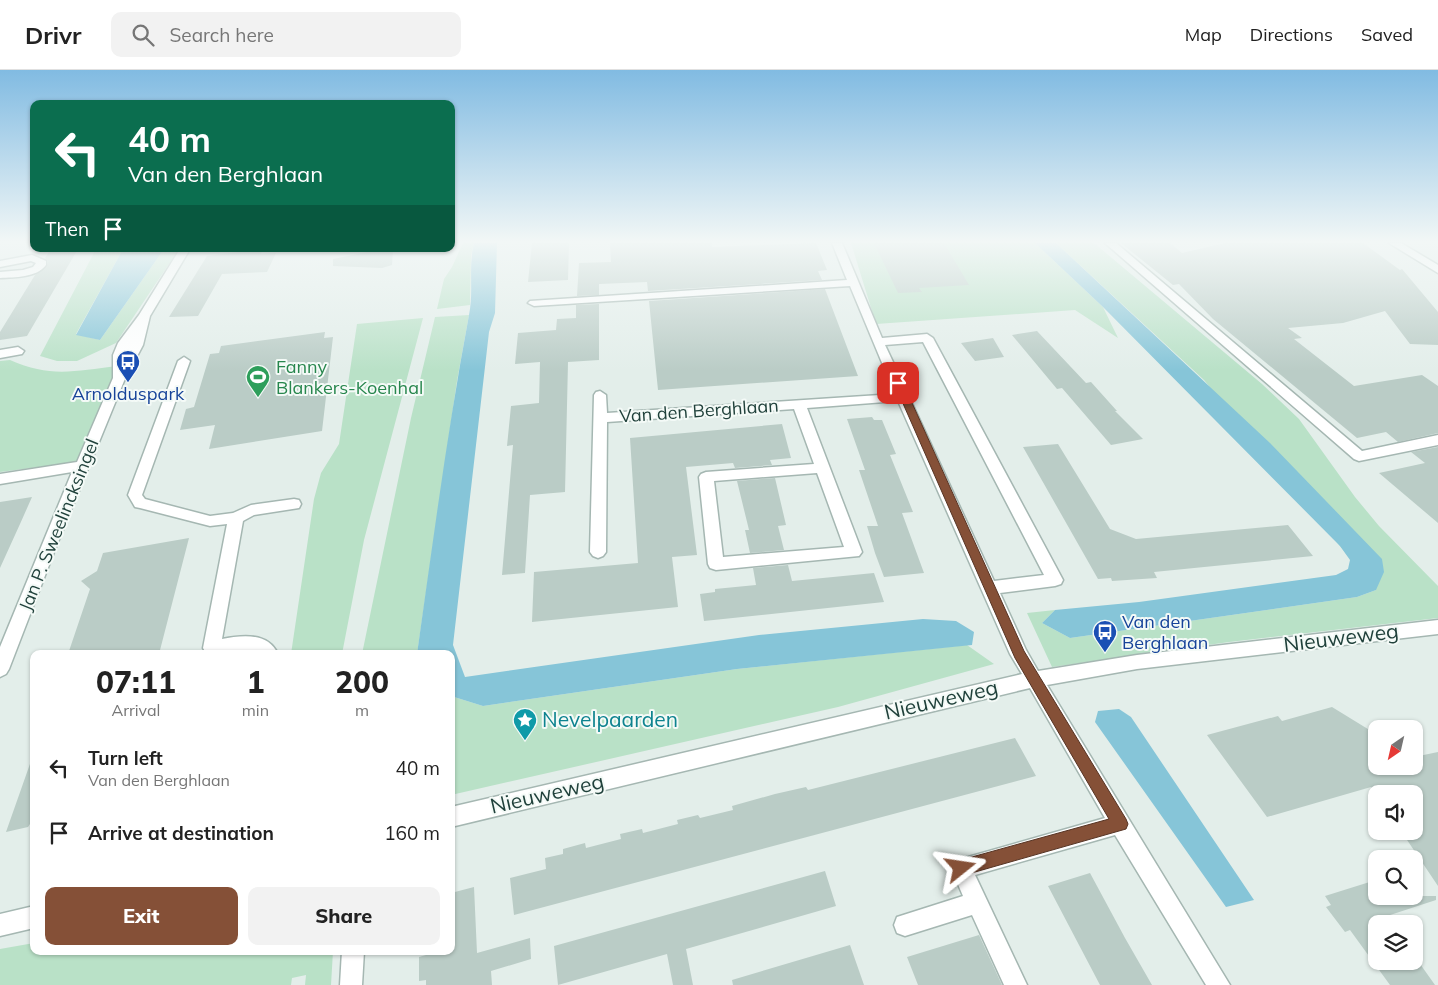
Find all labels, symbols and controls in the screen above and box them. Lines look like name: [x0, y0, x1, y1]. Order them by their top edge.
search box: [111, 12, 461, 57]
text: Drivr: [25, 20, 81, 50]
icon: search: [129, 21, 157, 49]
text: Search here: [169, 23, 274, 47]
text: Map: [1185, 23, 1222, 46]
text: Directions: [1250, 23, 1333, 46]
text: Saved: [1361, 23, 1413, 46]
text: 40 m: [128, 117, 211, 161]
icon: left: [45, 120, 110, 185]
text: Van den Berghlaan: [128, 160, 323, 188]
icon: arrive: [99, 215, 127, 243]
text: Then: [45, 217, 89, 241]
bus stop icon: Arnolduspark: [115, 349, 141, 383]
place label: Fanny Blankers-Koenhal: [276, 355, 423, 399]
pin: [877, 362, 919, 404]
sports icon: Fanny Blankers-Koenhal: [245, 364, 271, 398]
icon: arrive: [884, 369, 912, 397]
place label: Arnolduspark: [72, 382, 185, 405]
street label: Van den Berghlaan: [619, 393, 779, 428]
street label: Jan P. Sweelincksingel: [13, 435, 104, 614]
place label: Van den Berghlaan: [1122, 610, 1208, 654]
street label: Nieuweweg: [1282, 617, 1400, 657]
bus stop icon: Van den Berghlaan: [1092, 619, 1118, 653]
text: 07:11: [96, 663, 176, 701]
text: 1: [246, 663, 264, 701]
text: 200: [335, 663, 389, 701]
street label: Nieuweweg: [881, 673, 1000, 725]
text: Arrival: [111, 700, 160, 720]
text: min: [242, 700, 269, 720]
text: m: [355, 700, 369, 720]
place label: Nevelpaarden: [542, 706, 678, 732]
place icon: Nevelpaarden: [512, 707, 538, 741]
north arrow: [1368, 720, 1422, 775]
map controls: [1368, 720, 1423, 970]
text: Turn left: [88, 746, 163, 770]
icon: left: [45, 754, 73, 782]
text: 40 m: [396, 756, 440, 780]
street label: Nieuweweg: [487, 767, 606, 819]
text: Van den Berghlaan: [88, 770, 230, 790]
button: sound: [1368, 785, 1423, 840]
icon: arrive: [45, 819, 73, 847]
text: Arrive at destination: [88, 821, 274, 845]
text: 160 m: [384, 821, 440, 845]
position arrow: [934, 841, 986, 893]
button: search: [1368, 850, 1423, 905]
button: Exit: [45, 887, 238, 945]
button: Share: [248, 887, 440, 945]
button: layers: [1368, 915, 1423, 970]

